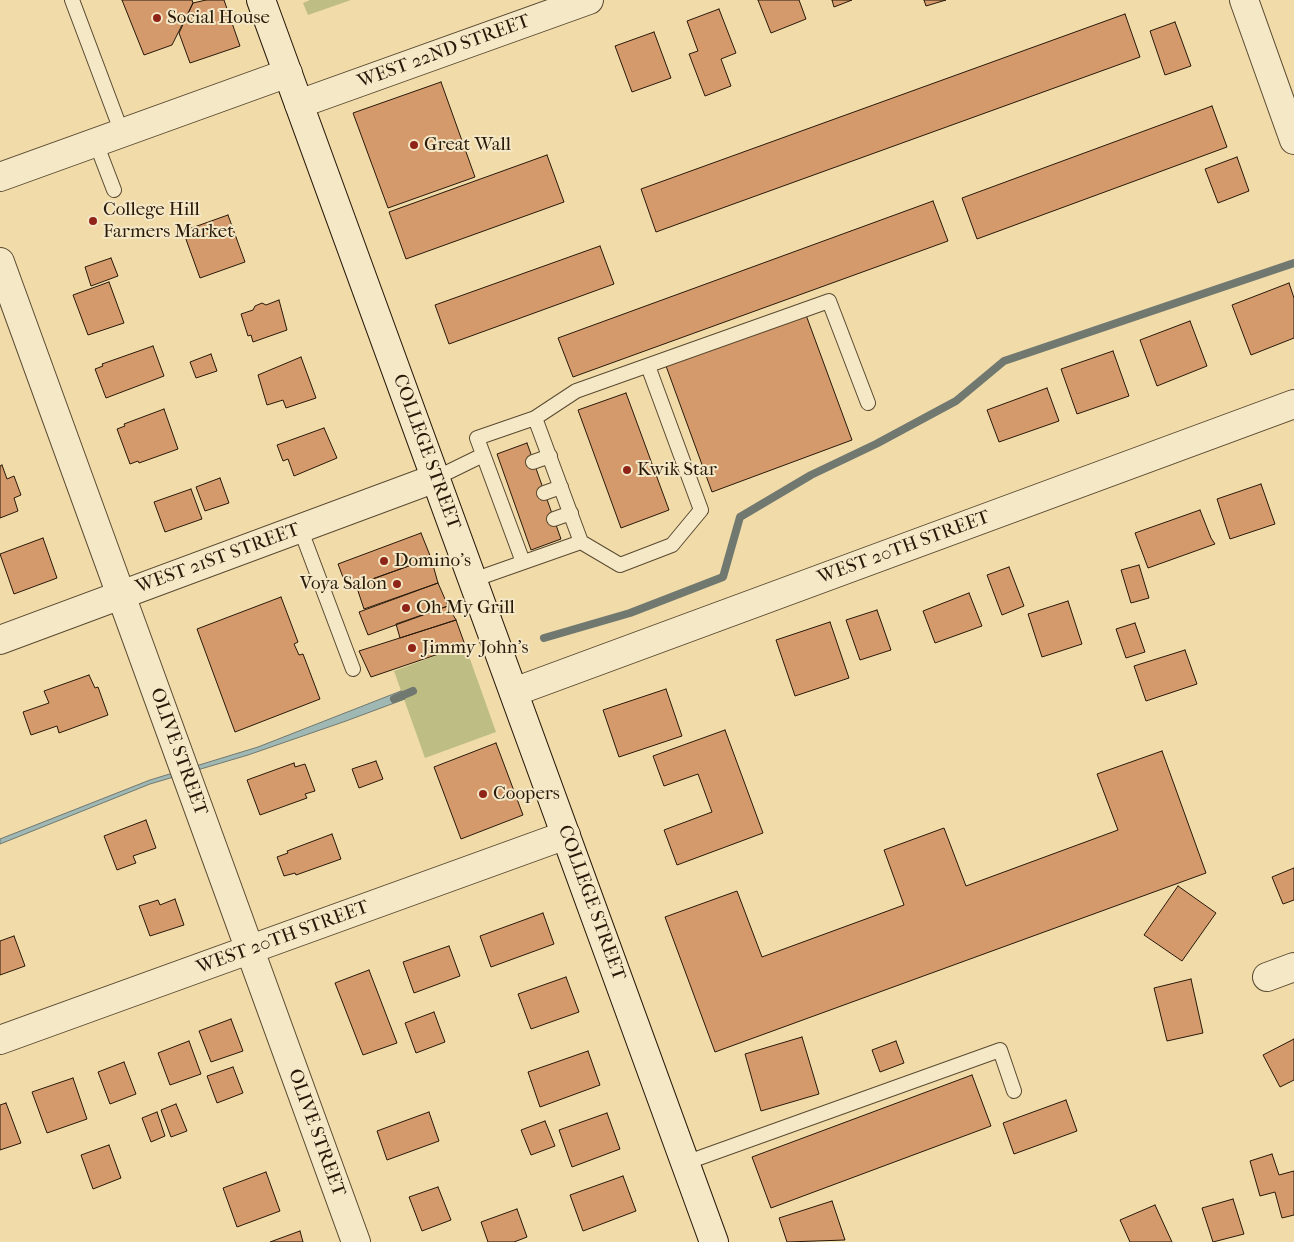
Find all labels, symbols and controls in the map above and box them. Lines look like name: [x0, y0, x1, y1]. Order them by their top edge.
place label: Social House: [167, 7, 270, 29]
street label: WEST 22ND STREET: [355, 10, 533, 94]
marker: Social House: [151, 12, 163, 24]
place label: Great Wall: [424, 134, 511, 156]
marker: Great Wall: [408, 139, 420, 151]
place label: College Hill Farmers Market: [103, 199, 234, 243]
marker: College Hill Farmers Market: [87, 215, 99, 227]
street label: COLLEGE STREET: [387, 371, 465, 533]
place label: Kwik Star: [637, 459, 717, 481]
marker: Kwik Star: [621, 464, 633, 476]
street label: WEST 20TH STREET: [815, 506, 993, 590]
street label: WEST 21ST STREET: [133, 519, 303, 599]
place label: Domino's: [394, 550, 471, 572]
marker: Domino's: [378, 555, 390, 567]
place label: Voya Salon: [300, 573, 387, 595]
marker: Voya Salon: [391, 578, 403, 590]
place label: Oh My Grill: [416, 597, 515, 619]
marker: Oh My Grill: [400, 602, 412, 614]
place label: Jimmy John's: [422, 637, 529, 659]
marker: Jimmy John's: [406, 642, 418, 654]
street label: OLIVE STREET: [144, 685, 212, 819]
place label: Coopers: [493, 783, 560, 805]
marker: Coopers: [477, 788, 489, 800]
street label: COLLEGE STREET: [552, 822, 630, 984]
street label: WEST 20TH STREET: [194, 896, 372, 980]
street label: OLIVE STREET: [282, 1066, 350, 1200]

